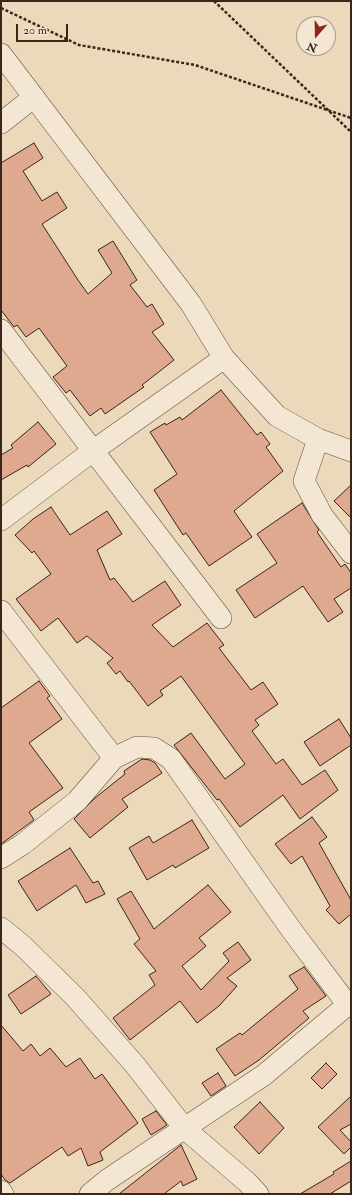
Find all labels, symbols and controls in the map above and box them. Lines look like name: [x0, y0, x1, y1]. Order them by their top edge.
scale bar: [18, 16, 70, 42]
north arrow: [296, 16, 336, 56]
text: 20 m: [23, 23, 47, 38]
text: N: [305, 39, 319, 55]

